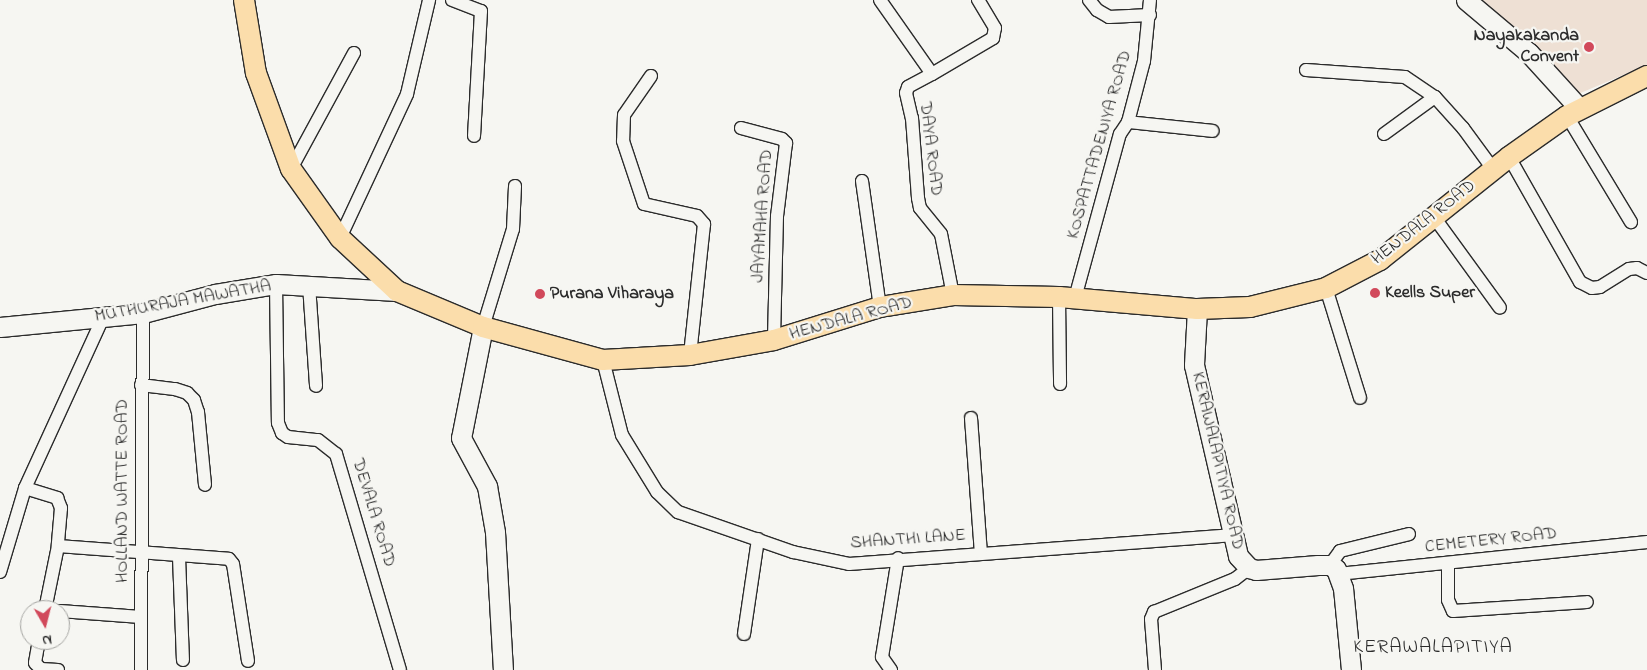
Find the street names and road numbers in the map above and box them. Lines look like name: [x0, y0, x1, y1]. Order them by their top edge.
street label: KOSPATTADENIYA ROAD: [1063, 48, 1137, 242]
street label: DAYA ROAD: [914, 101, 946, 197]
street label: JAYAMAHA ROAD: [748, 149, 778, 283]
street label: HENDALA ROAD: [1368, 176, 1480, 270]
street label: MUTHURAJA MAWATHA: [93, 276, 273, 328]
street label: HENDALA ROAD: [787, 292, 915, 346]
street label: KERAWALAPITIYA ROAD: [1186, 370, 1248, 552]
street label: HOLLAND WATTE ROAD: [112, 399, 134, 583]
street label: DEVALA ROAD: [346, 456, 400, 570]
street label: CEMETERY ROAD: [1424, 523, 1558, 559]
street label: SHANTHI LANE: [850, 525, 966, 555]

